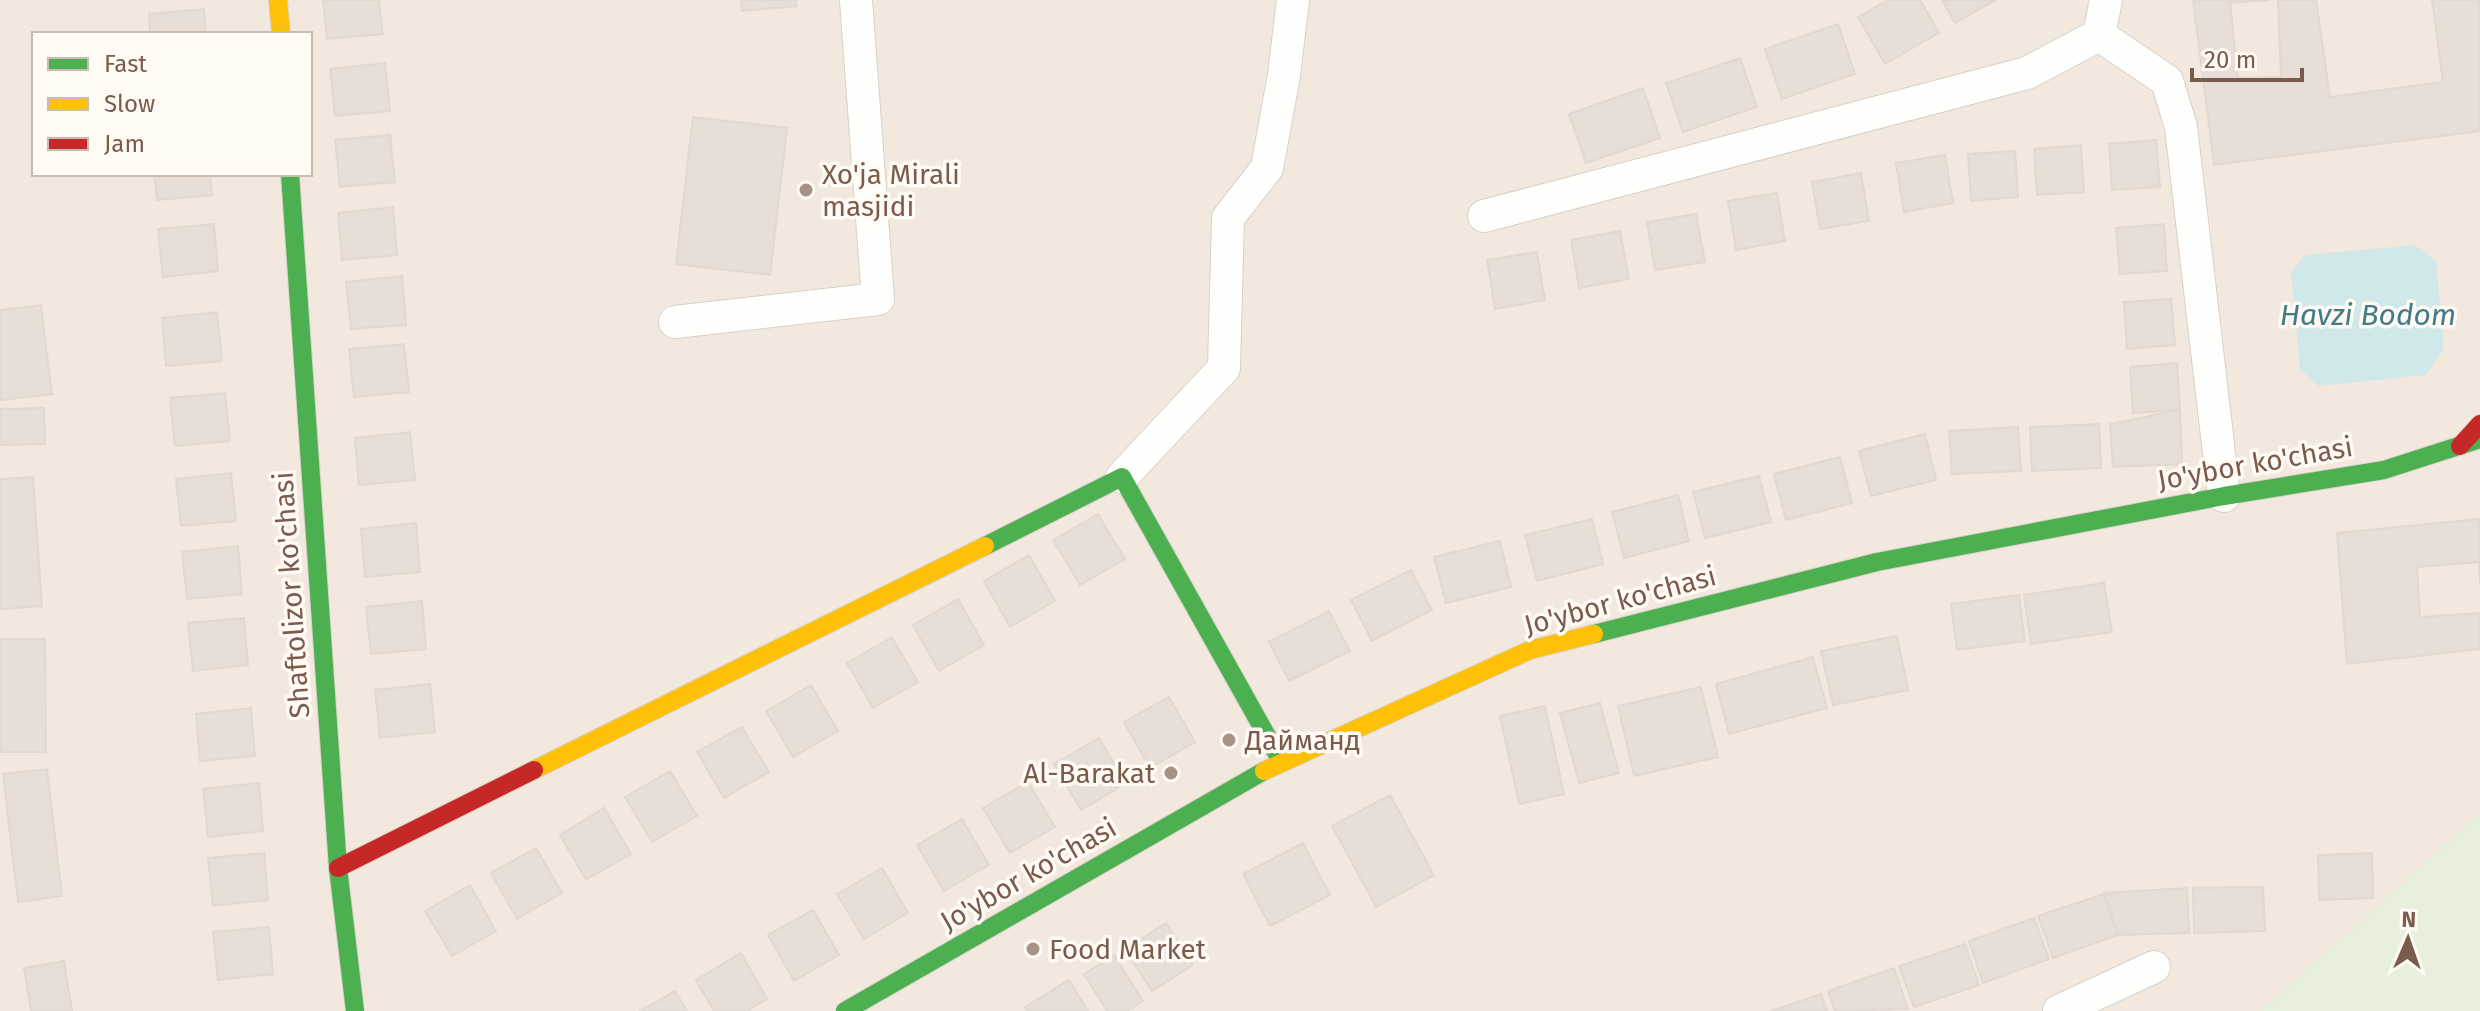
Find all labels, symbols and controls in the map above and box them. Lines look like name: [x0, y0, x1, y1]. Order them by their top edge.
legend: [32, 32, 312, 176]
scale bar: [2192, 32, 2302, 82]
text: 20 m: [2204, 46, 2256, 74]
text: Fast: [104, 50, 147, 78]
text: Slow: [104, 90, 155, 118]
text: Jam: [104, 130, 145, 158]
place label: Xo'ja Mirali masjidi: [822, 158, 960, 223]
marker: Xo'ja Mirali masjidi: [797, 181, 815, 199]
water label: Havzi Bodom: [2280, 297, 2456, 333]
street label: Jo'ybor ko'chasi: [2155, 430, 2355, 497]
street label: Shaftolizor ko'chasi: [266, 471, 317, 719]
street label: Jo'ybor ko'chasi: [1520, 559, 1720, 642]
place label: Дайманд: [1244, 724, 1360, 757]
marker: Дайманд: [1220, 731, 1238, 749]
place label: Al-Barakat: [1023, 757, 1156, 790]
marker: Al-Barakat: [1162, 764, 1180, 782]
street label: Jo'ybor ko'chasi: [934, 811, 1122, 938]
north arrow: [2368, 899, 2448, 979]
text: N: [2401, 906, 2416, 933]
place label: Food Market: [1049, 933, 1207, 966]
marker: Food Market: [1024, 940, 1042, 958]

